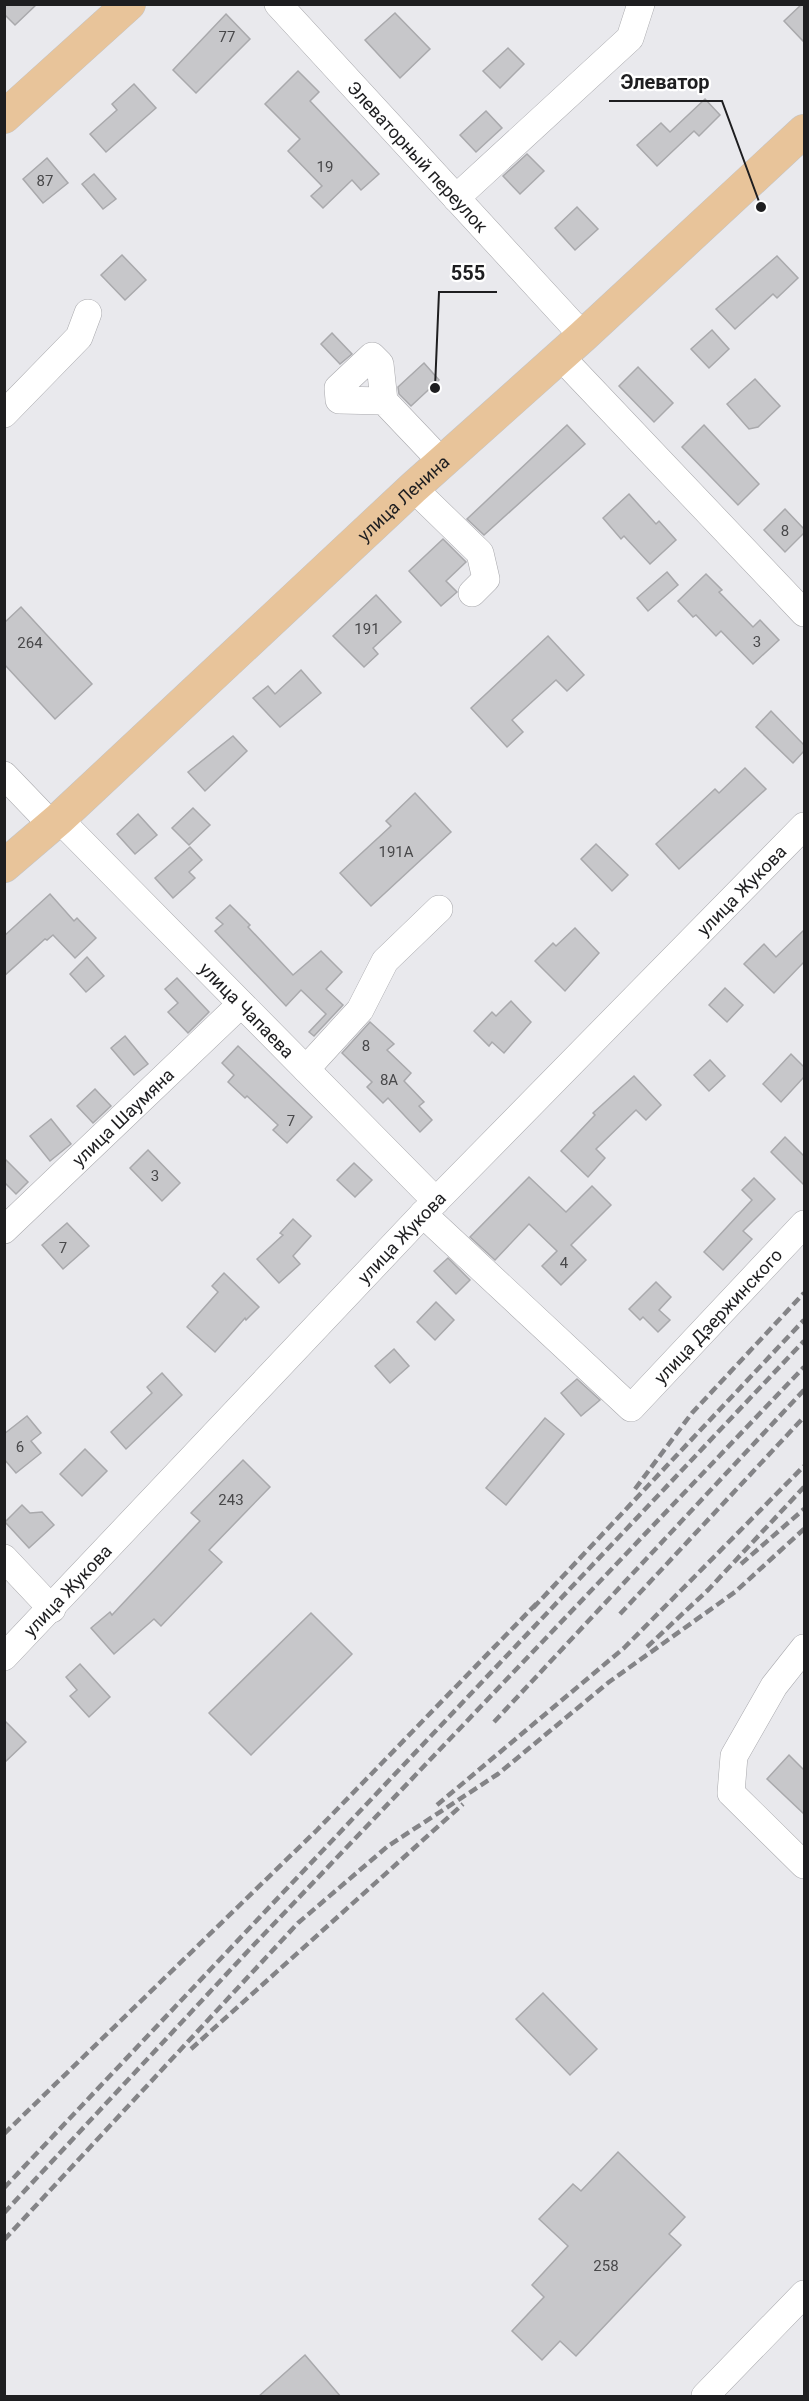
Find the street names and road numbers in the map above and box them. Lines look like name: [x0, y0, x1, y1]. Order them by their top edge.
street label: Элеваторный переулок: [343, 76, 493, 237]
street label: улица Ленина: [353, 450, 453, 545]
street label: улица Жукова: [692, 840, 790, 939]
street label: улица Чапаева: [196, 958, 299, 1062]
street label: улица Шаумяна: [68, 1064, 178, 1170]
street label: улица Жукова: [353, 1187, 450, 1287]
street label: улица Дзержинского: [649, 1244, 786, 1388]
street label: улица Жукова: [19, 1540, 116, 1640]

